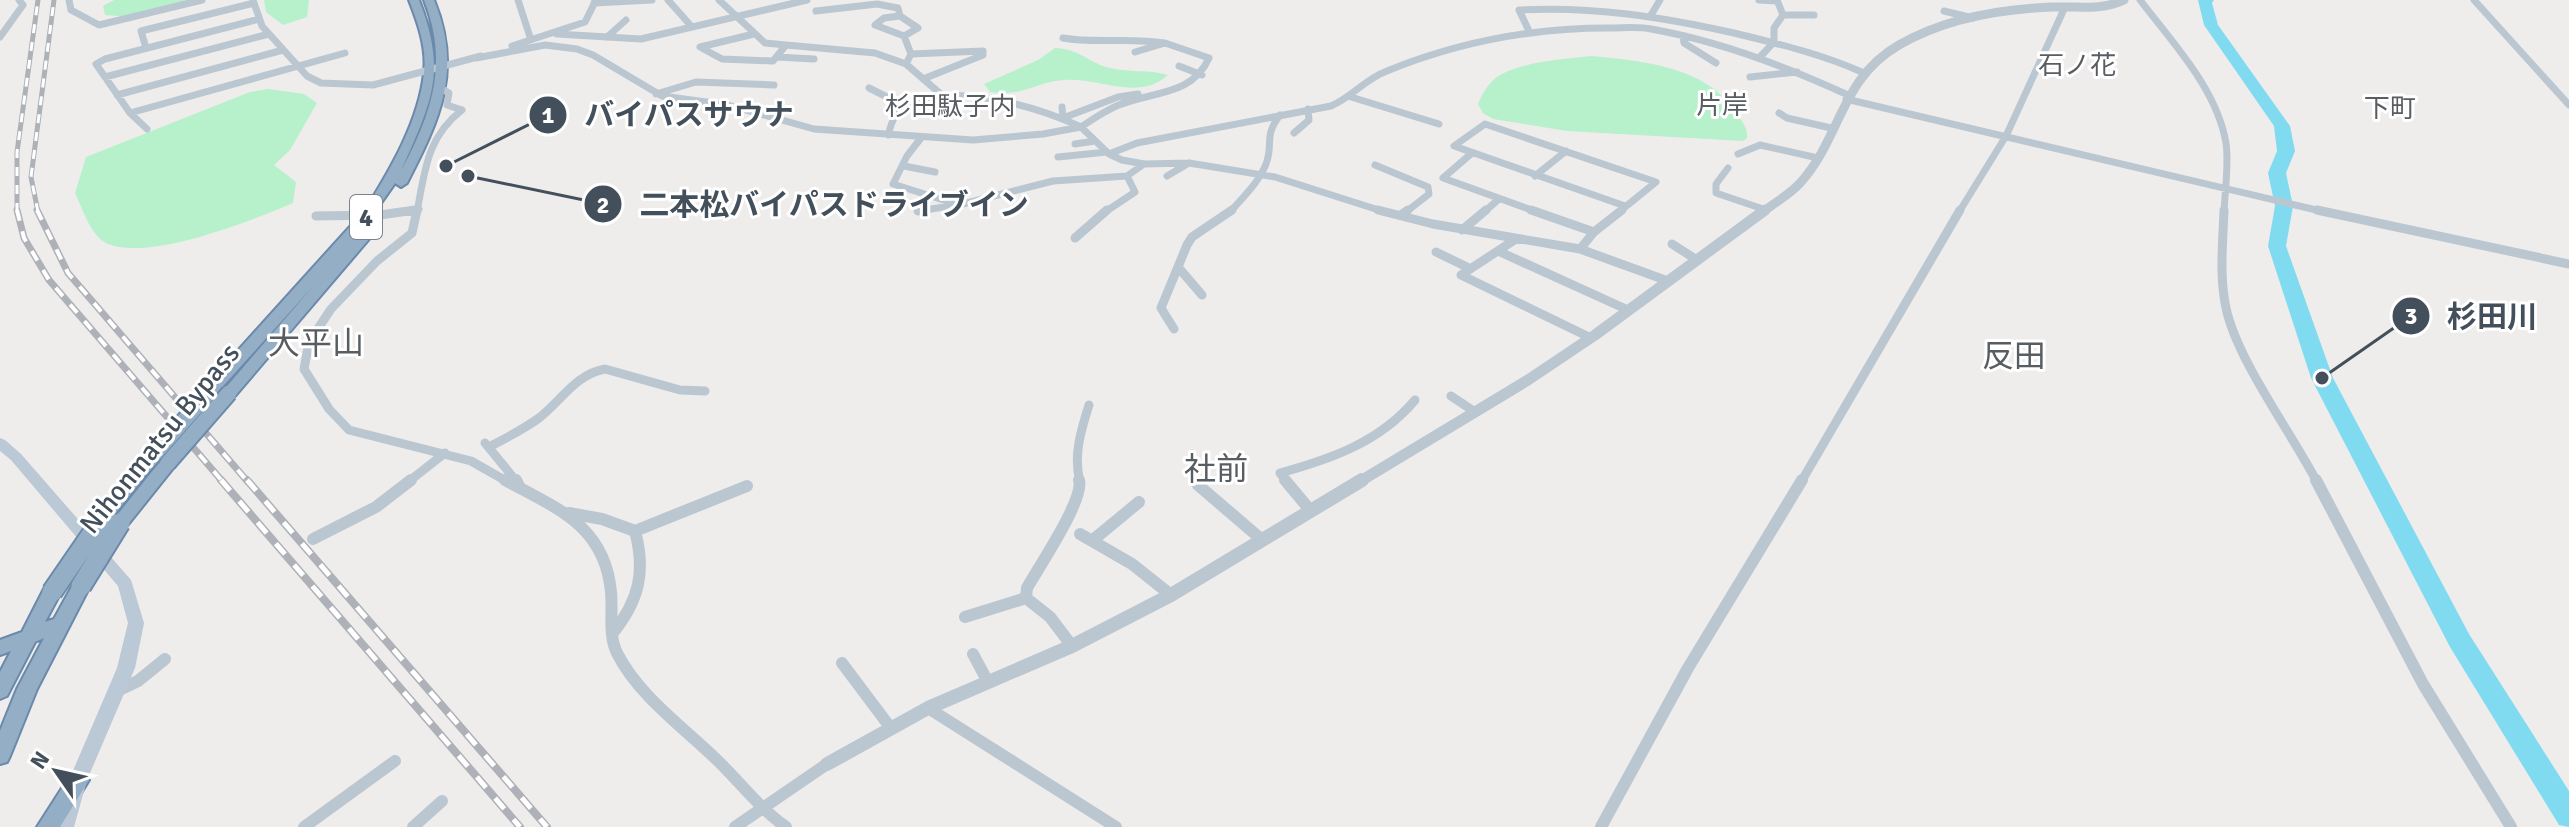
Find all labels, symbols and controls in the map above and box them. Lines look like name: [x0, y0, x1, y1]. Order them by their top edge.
district label: 石ノ花: [2038, 50, 2116, 82]
callout: バイパスサウナ: [528, 88, 810, 142]
district label: 片岸: [1696, 90, 1748, 122]
district label: 杉田駄子内: [885, 91, 1015, 123]
district label: 下町: [2364, 93, 2416, 125]
text: バイパスサウナ: [584, 97, 794, 134]
text: 1: [542, 100, 555, 130]
callout: 二本松バイパスドライブイン: [583, 177, 1045, 231]
text: 二本松バイパスドライブイン: [639, 187, 1029, 224]
text: 2: [597, 190, 609, 220]
road number: 4: [350, 195, 382, 239]
callout: 杉田川: [2391, 289, 2553, 343]
text: 杉田川: [2447, 299, 2537, 336]
text: 3: [2405, 301, 2417, 331]
district label: 大平山: [268, 324, 364, 363]
street label: Nihonmatsu Bypass: [73, 337, 247, 540]
district label: 反田: [1982, 337, 2046, 376]
district label: 社前: [1184, 450, 1248, 489]
north arrow: [16, 731, 96, 811]
text: N: [24, 746, 55, 774]

